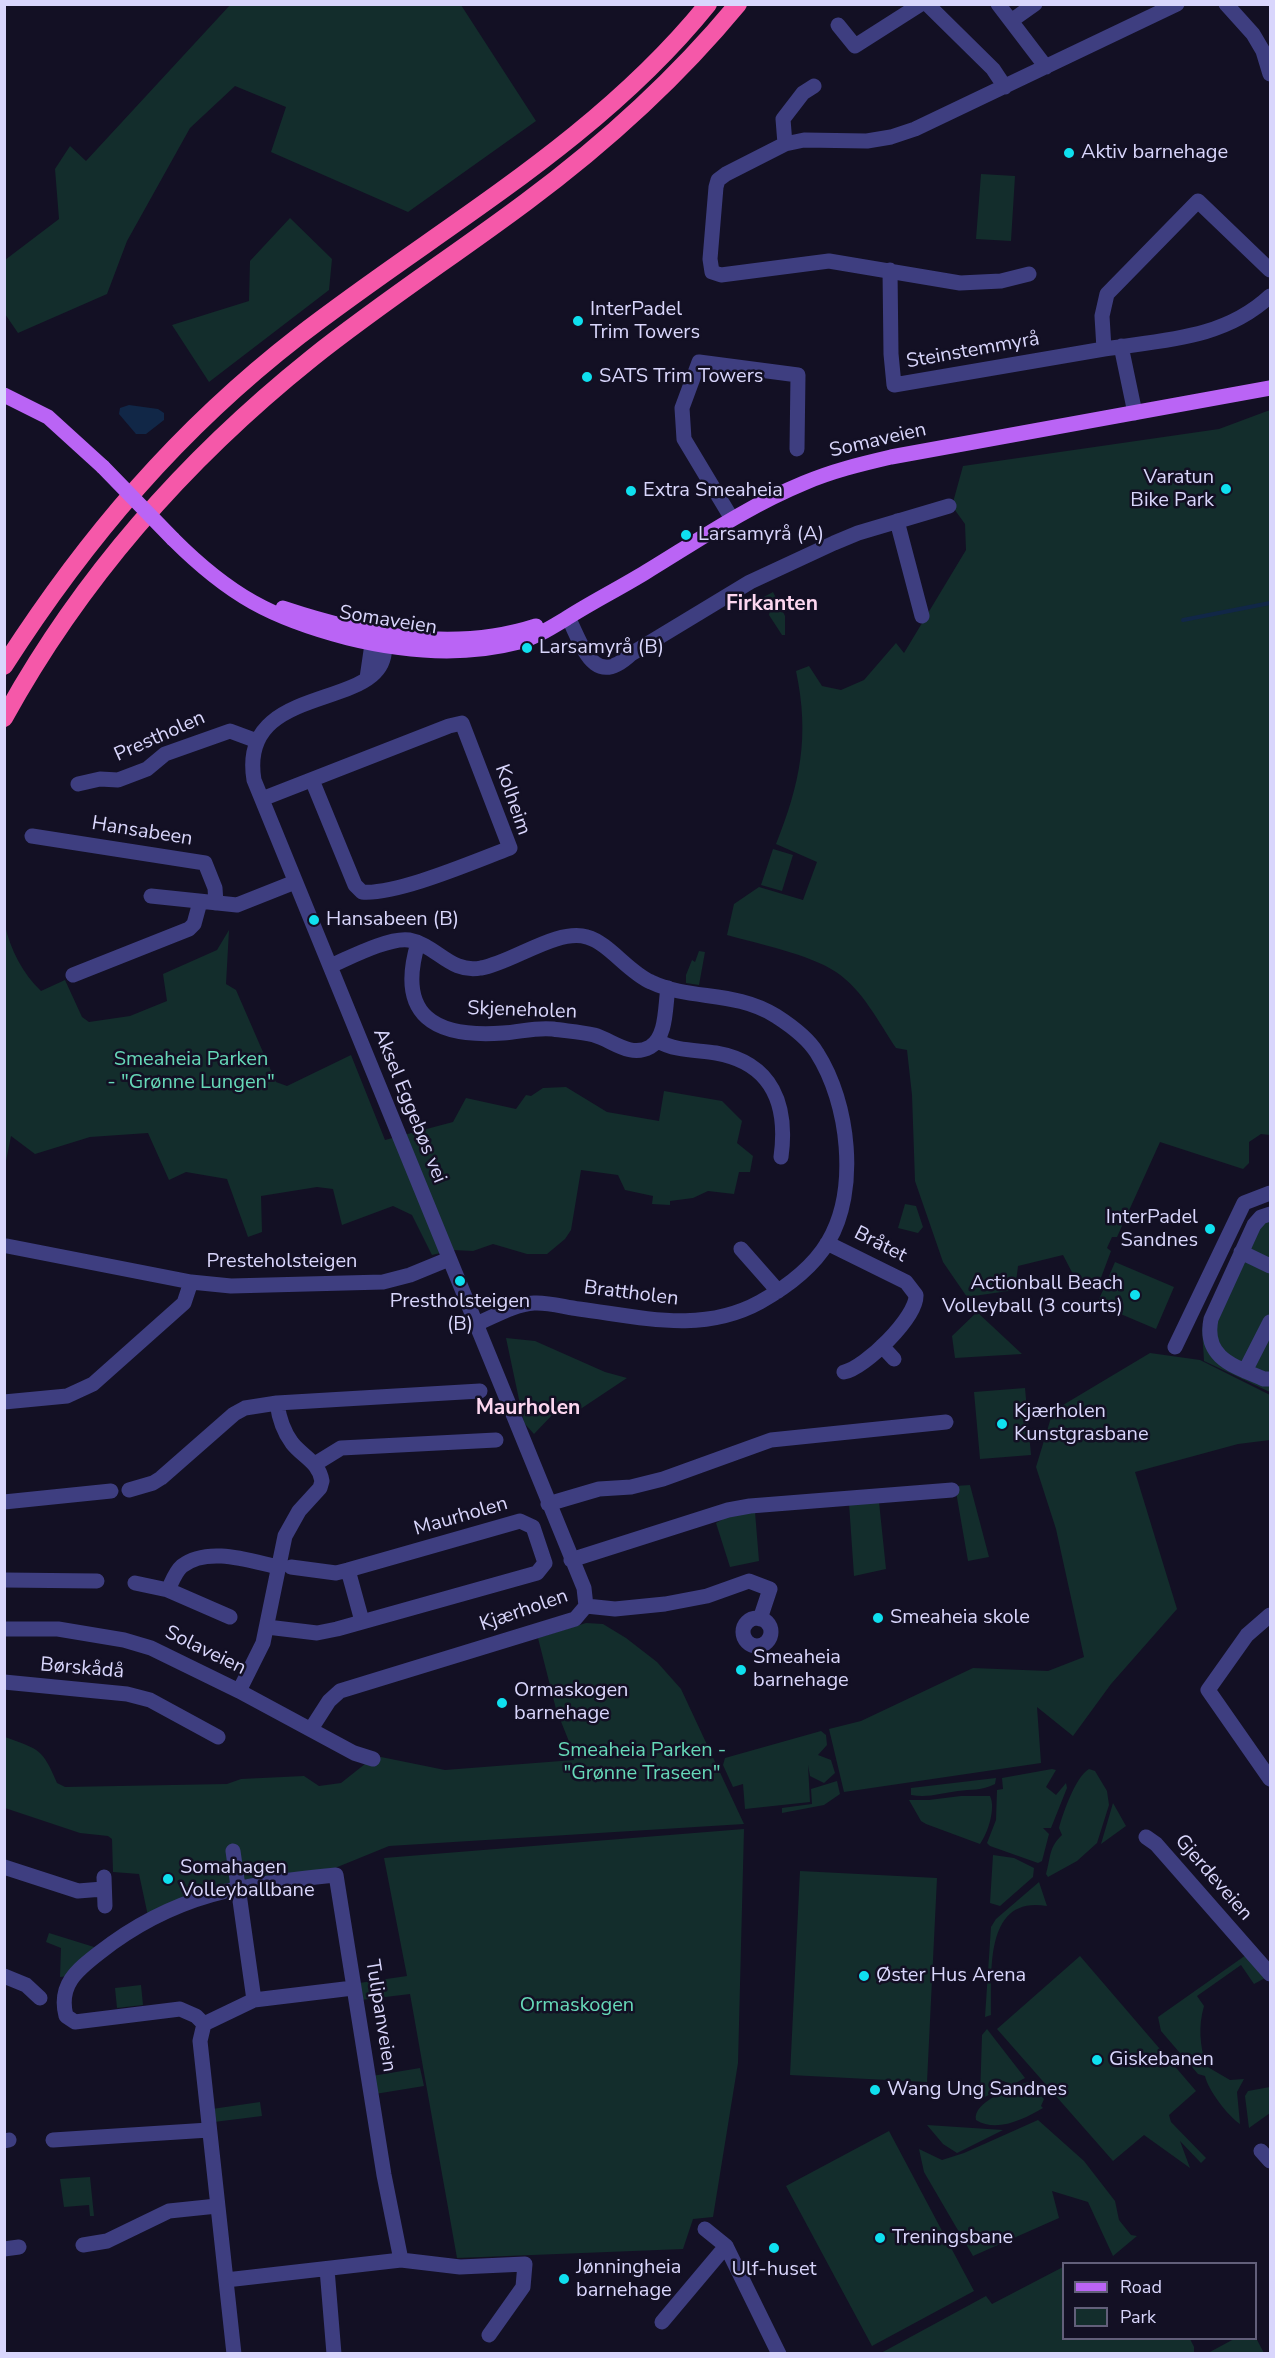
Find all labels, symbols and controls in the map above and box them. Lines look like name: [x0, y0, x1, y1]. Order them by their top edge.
place label: Aktiv barnehage: [1081, 141, 1228, 165]
marker: Aktiv barnehage: [1062, 146, 1076, 160]
place label: InterPadel Trim Towers: [590, 298, 700, 345]
marker: InterPadel Trim Towers: [571, 314, 585, 328]
street label: Steinstemmyrå: [904, 327, 1042, 375]
place label: SATS Trim Towers: [599, 365, 763, 389]
marker: SATS Trim Towers: [580, 370, 594, 384]
street label: Somaveien: [827, 418, 929, 464]
place label: Varatun Bike Park: [1130, 466, 1214, 513]
place label: Extra Smeaheia: [643, 479, 783, 503]
marker: Varatun Bike Park: [1219, 482, 1233, 496]
marker: Extra Smeaheia: [624, 484, 638, 498]
place label: Larsamyrå (A): [698, 523, 824, 547]
marker: Larsamyrå (A): [679, 528, 693, 542]
district label: Firkanten: [726, 592, 818, 618]
street label: Somaveien: [337, 601, 439, 641]
place label: Larsamyrå (B): [539, 636, 664, 660]
marker: Larsamyrå (B): [520, 641, 534, 655]
street label: Prestholen: [111, 706, 209, 768]
street label: Kolheim: [489, 762, 535, 838]
street label: Hansabeen: [90, 812, 194, 852]
place label: Hansabeen (B): [326, 908, 459, 932]
marker: Hansabeen (B): [307, 913, 321, 927]
street label: Skjeneholen: [467, 997, 577, 1025]
street label: Aksel Eggebøs vei: [367, 1025, 451, 1187]
park label: Smeaheia Parken - "Grønne Lungen": [107, 1048, 275, 1095]
place label: InterPadel Sandnes: [1106, 1206, 1198, 1253]
street label: Bråtet: [850, 1222, 910, 1268]
marker: InterPadel Sandnes: [1203, 1222, 1217, 1236]
street label: Presteholsteigen: [207, 1250, 357, 1274]
place label: Actionball Beach Volleyball (3 courts): [942, 1272, 1123, 1319]
marker: Prestholsteigen (B): [453, 1274, 467, 1288]
street label: Brattholen: [582, 1276, 680, 1312]
marker: Actionball Beach Volleyball (3 courts): [1128, 1288, 1142, 1302]
place label: Prestholsteigen (B): [390, 1290, 530, 1337]
district label: Maurholen: [476, 1396, 580, 1422]
place label: Kjærholen Kunstgrasbane: [1014, 1400, 1149, 1447]
marker: Kjærholen Kunstgrasbane: [995, 1417, 1009, 1431]
street label: Maurholen: [411, 1492, 511, 1542]
street label: Kjærholen: [477, 1585, 571, 1637]
place label: Smeaheia skole: [890, 1606, 1030, 1630]
marker: Smeaheia skole: [871, 1611, 885, 1625]
street label: Solaveien: [161, 1621, 249, 1681]
place label: Smeaheia barnehage: [753, 1646, 849, 1693]
street label: Børskådå: [39, 1653, 125, 1685]
marker: Smeaheia barnehage: [734, 1663, 748, 1677]
place label: Ormaskogen barnehage: [514, 1679, 628, 1726]
marker: Ormaskogen barnehage: [495, 1696, 509, 1710]
park label: Smeaheia Parken - "Grønne Traseen": [558, 1739, 726, 1786]
street label: Gjerdeveien: [1169, 1830, 1257, 1926]
place label: Somahagen Volleyballbane: [180, 1856, 315, 1903]
marker: Somahagen Volleyballbane: [161, 1872, 175, 1886]
street label: Tulipanveien: [359, 1958, 401, 2074]
place label: Øster Hus Arena: [876, 1964, 1026, 1988]
marker: Øster Hus Arena: [857, 1969, 871, 1983]
park label: Ormaskogen: [520, 1994, 634, 2018]
place label: Giskebanen: [1109, 2048, 1214, 2072]
marker: Giskebanen: [1090, 2053, 1104, 2067]
place label: Wang Ung Sandnes: [887, 2078, 1067, 2102]
marker: Wang Ung Sandnes: [868, 2083, 882, 2097]
place label: Treningsbane: [892, 2226, 1013, 2250]
marker: Treningsbane: [873, 2231, 887, 2245]
marker: Ulf-huset: [767, 2241, 781, 2255]
place label: Jønningheia barnehage: [576, 2256, 681, 2303]
place label: Ulf-huset: [731, 2258, 817, 2282]
legend: [1062, 2262, 1257, 2340]
marker: Jønningheia barnehage: [557, 2272, 571, 2286]
text: Road: [1120, 2275, 1162, 2299]
text: Park: [1120, 2305, 1156, 2329]

